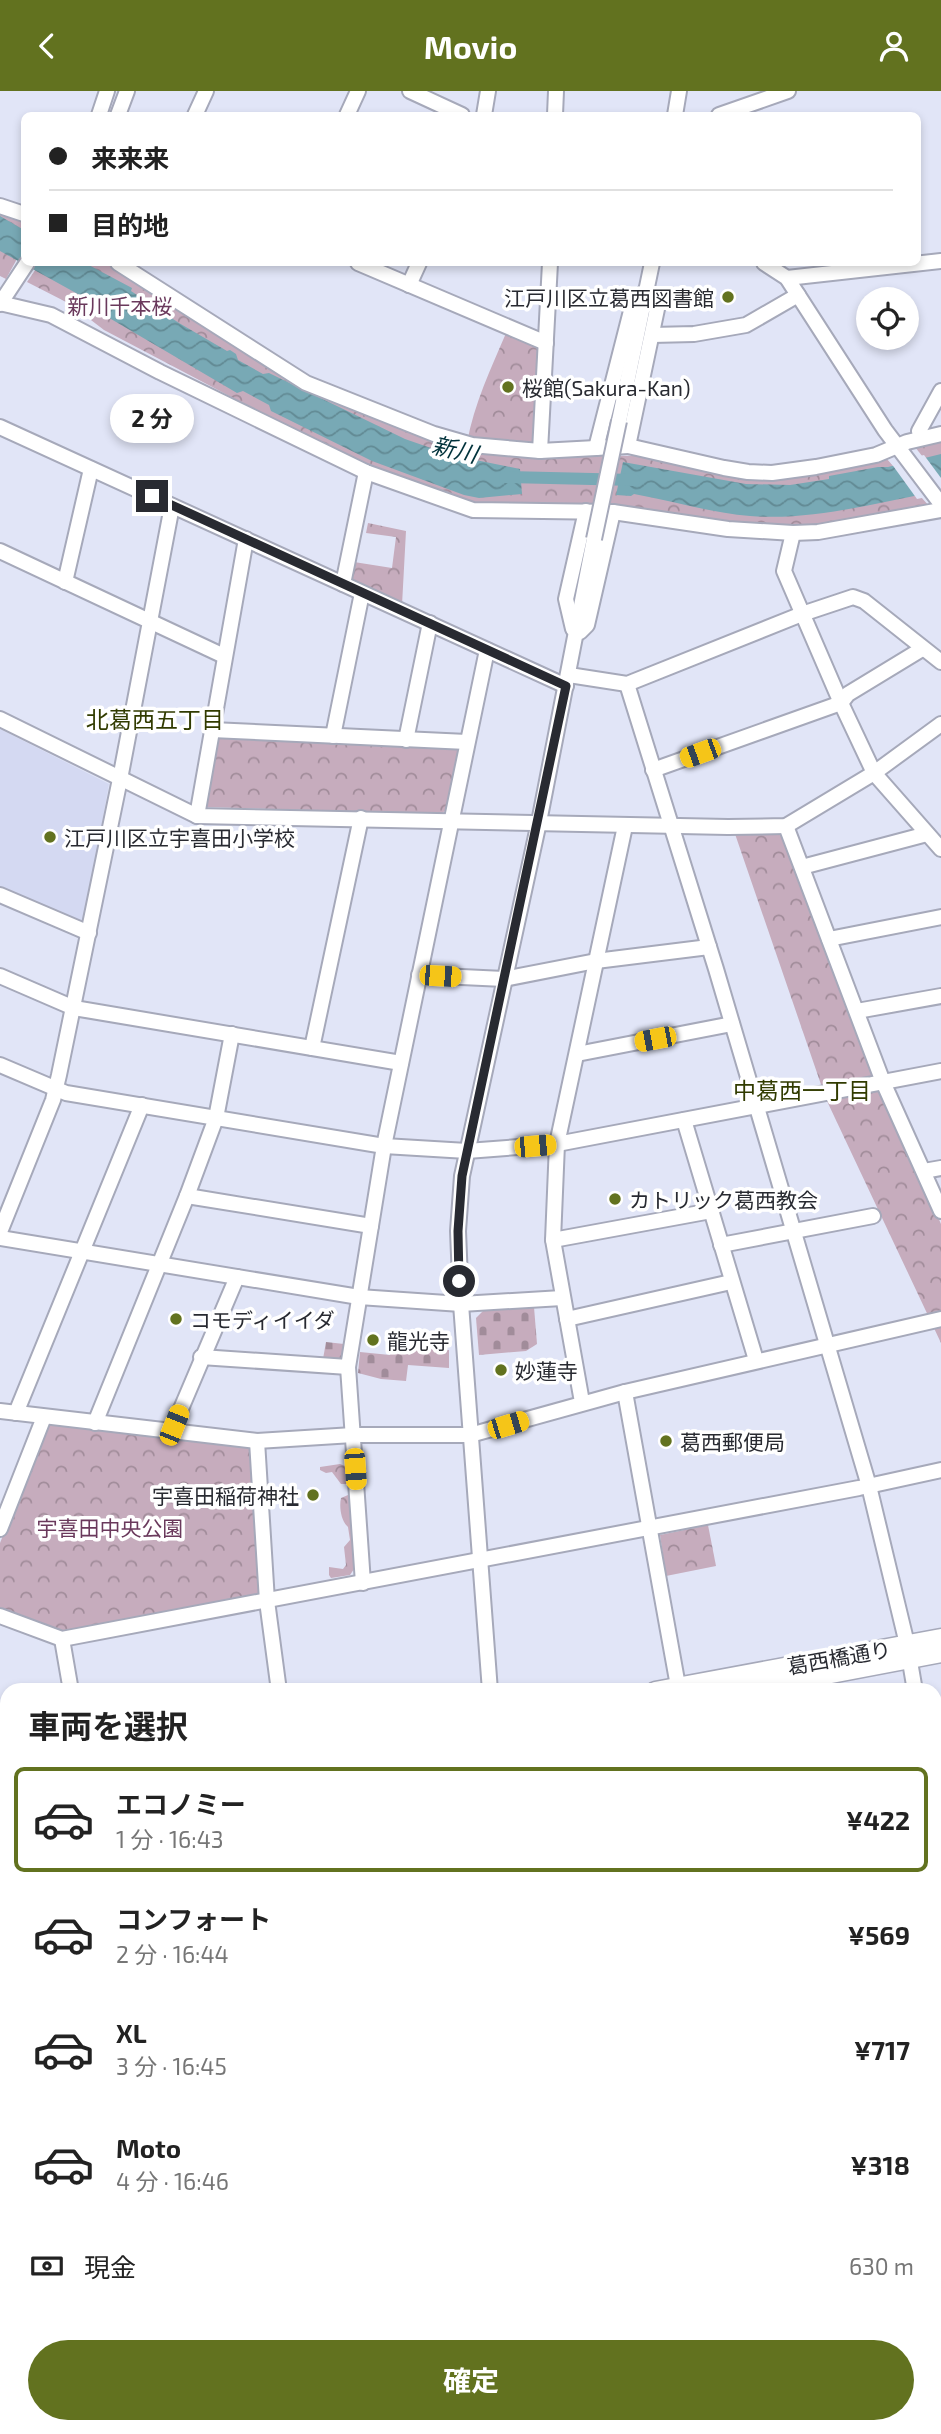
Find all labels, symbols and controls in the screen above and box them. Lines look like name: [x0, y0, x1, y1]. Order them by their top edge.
icon: back: [28, 27, 66, 65]
text: Movio: [424, 27, 517, 65]
icon: person: [875, 27, 913, 65]
text: 来来来: [91, 142, 169, 173]
text: 目的地: [91, 209, 169, 240]
place label: 江戸川区立葛西図書館: [504, 285, 714, 310]
map controls: [856, 287, 919, 350]
button: locate: [856, 287, 919, 350]
marker: 江戸川区立葛西図書館: [720, 289, 736, 305]
park label: 新川千本桜: [68, 293, 173, 318]
place label: 桜館(Sakura-Kan): [522, 375, 691, 400]
marker: 桜館(Sakura-Kan): [500, 379, 516, 395]
callout: 2 分: [110, 395, 194, 443]
text: 2 分: [131, 404, 173, 432]
water label: 新川: [429, 430, 483, 468]
route end: [136, 480, 168, 512]
district label: 北葛西五丁目: [86, 705, 224, 733]
car: [677, 736, 724, 770]
place label: 江戸川区立宇喜田小学校: [64, 825, 295, 850]
marker: 江戸川区立宇喜田小学校: [42, 829, 58, 845]
car: [419, 964, 462, 988]
car: [633, 1025, 678, 1053]
district label: 中葛西一丁目: [733, 1076, 871, 1104]
car: [514, 1134, 557, 1158]
place label: カトリック葛西教会: [629, 1187, 818, 1212]
marker: カトリック葛西教会: [607, 1191, 623, 1207]
route start: [443, 1265, 475, 1297]
place label: コモディイイダ: [190, 1307, 335, 1332]
marker: コモディイイダ: [168, 1311, 184, 1327]
place label: 龍光寺: [387, 1328, 450, 1353]
marker: 龍光寺: [365, 1332, 381, 1348]
place label: 妙蓮寺: [515, 1358, 578, 1383]
marker: 妙蓮寺: [493, 1362, 509, 1378]
car: [157, 1402, 192, 1448]
car: [485, 1409, 532, 1441]
place label: 葛西郵便局: [680, 1429, 785, 1454]
marker: 葛西郵便局: [658, 1433, 674, 1449]
car: [344, 1447, 367, 1491]
place label: 宇喜田稲荷神社: [152, 1483, 299, 1508]
marker: 宇喜田稲荷神社: [305, 1487, 321, 1503]
park label: 宇喜田中央公園: [37, 1515, 184, 1540]
street label: 葛西橋通り: [785, 1636, 893, 1678]
text: 車両を選択: [28, 1706, 188, 1744]
icon: car: [32, 1788, 95, 1851]
text: エコノミー: [116, 1788, 246, 1819]
text: ¥422: [846, 1804, 910, 1835]
text: 1 分 · 16:43: [116, 1825, 224, 1853]
icon: car: [32, 1903, 95, 1966]
text: コンフォート: [116, 1903, 271, 1934]
text: ¥569: [848, 1919, 910, 1950]
text: 2 分 · 16:44: [116, 1940, 229, 1968]
text: XL: [116, 2017, 147, 2048]
icon: car: [32, 2018, 95, 2081]
text: ¥717: [854, 2034, 910, 2065]
text: 3 分 · 16:45: [116, 2052, 227, 2080]
text: Moto: [116, 2132, 181, 2163]
icon: car: [32, 2133, 95, 2196]
text: ¥318: [851, 2149, 910, 2180]
text: 4 分 · 16:46: [116, 2167, 229, 2195]
icon: cash: [28, 2247, 66, 2285]
text: 現金: [84, 2251, 136, 2282]
text: 630 m: [849, 2252, 914, 2280]
button: 確定: [28, 2340, 914, 2420]

